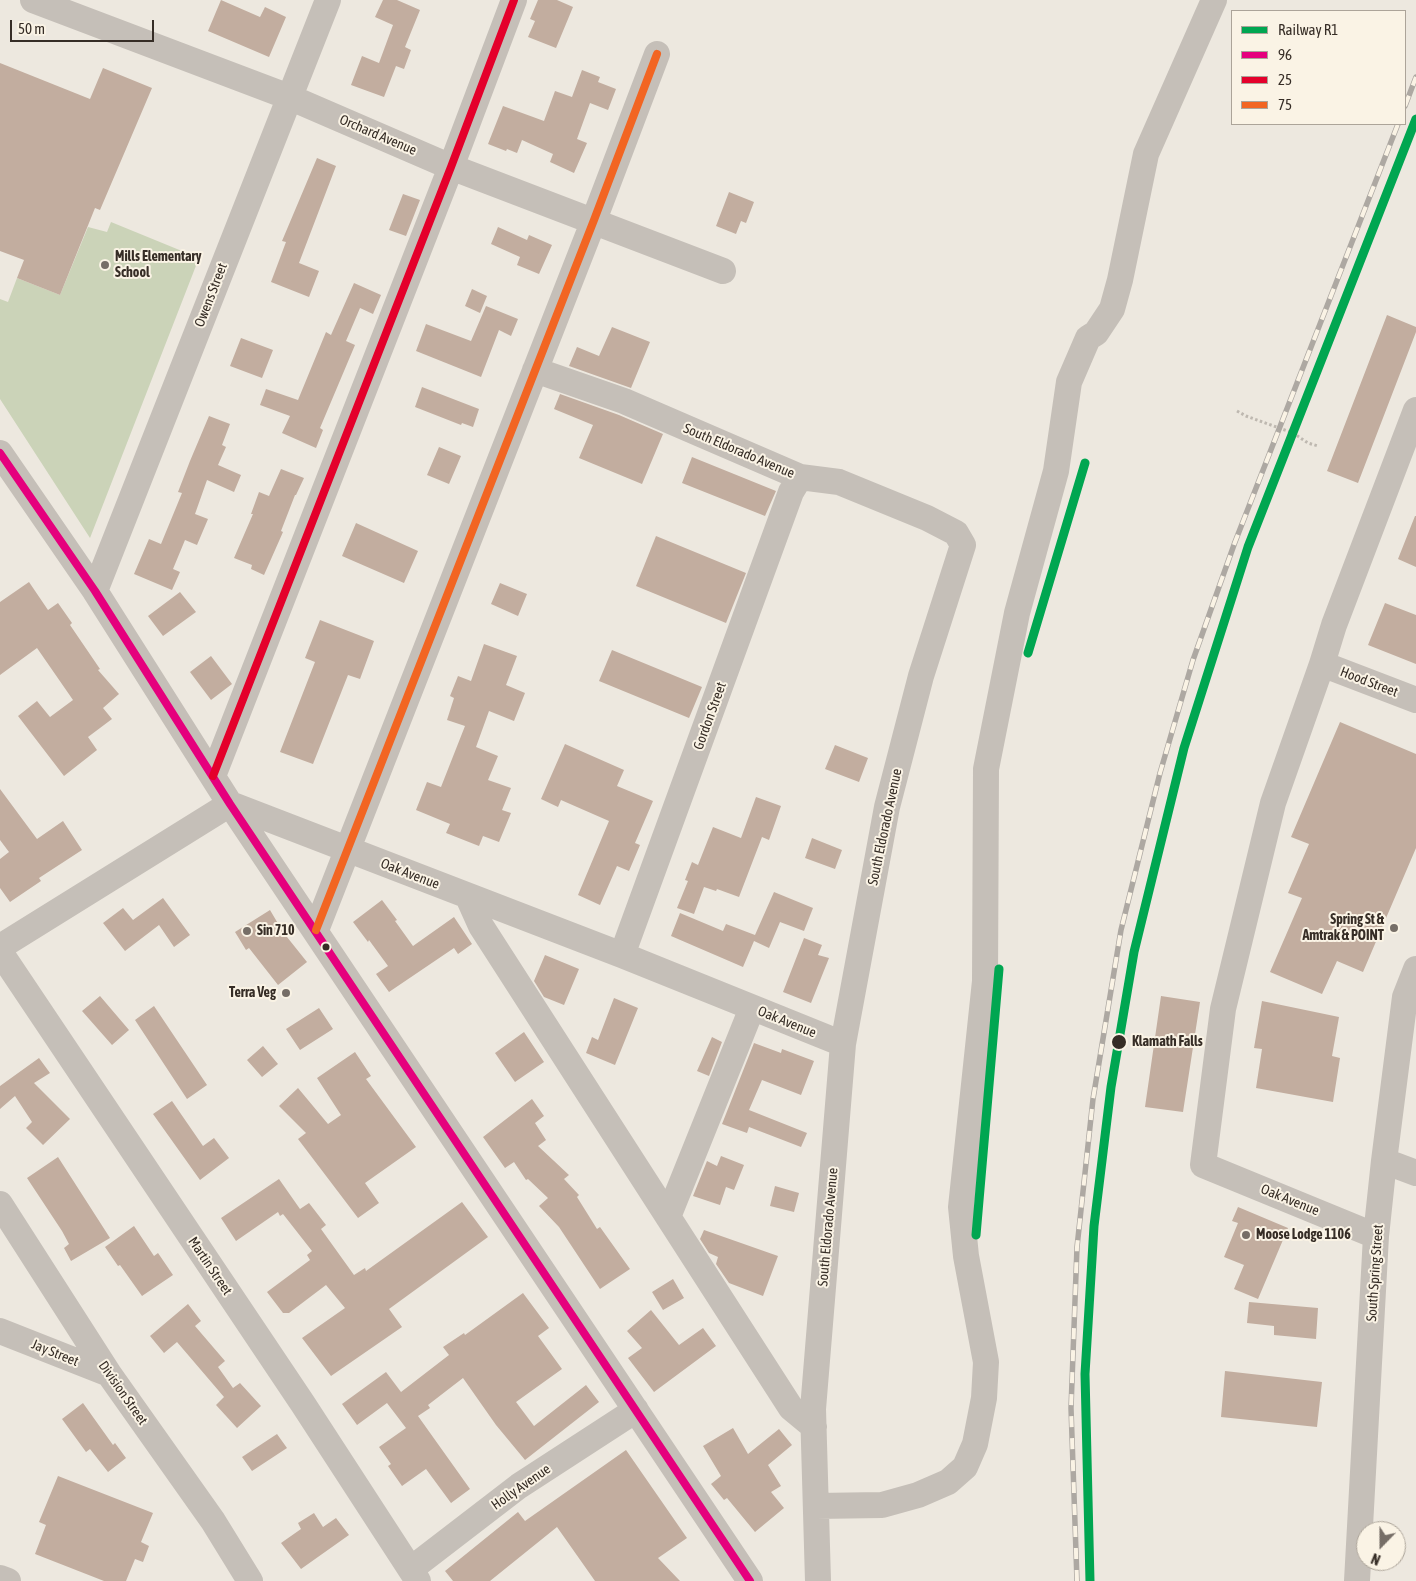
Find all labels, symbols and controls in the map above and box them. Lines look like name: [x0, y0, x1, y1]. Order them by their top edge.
scale bar: [12, 10, 156, 42]
legend: [1231, 10, 1406, 125]
text: 50 m: [18, 20, 45, 37]
text: Railway R1: [1278, 21, 1338, 38]
text: 96: [1278, 46, 1292, 63]
text: 25: [1278, 71, 1292, 88]
text: 75: [1278, 96, 1292, 113]
street label: Orchard Avenue: [337, 111, 419, 159]
place label: Mills Elementary School: [115, 249, 201, 282]
marker: Mills Elementary School: [99, 259, 111, 271]
street label: Owens Street: [191, 261, 231, 329]
street label: South Eldorado Avenue: [681, 420, 797, 482]
street label: Hood Street: [1338, 663, 1400, 701]
street label: Gordon Street: [690, 680, 730, 752]
street label: South Eldorado Avenue: [864, 767, 906, 887]
street label: Oak Avenue: [378, 855, 442, 893]
place label: Spring St & Amtrak & POINT: [1302, 912, 1384, 944]
marker: Spring St & Amtrak & POINT: [1388, 922, 1400, 934]
place label: Sin 710: [257, 923, 295, 939]
marker: Sin 710: [241, 925, 253, 937]
unlabelled marker: [321, 942, 331, 952]
place label: Terra Veg: [229, 985, 276, 1001]
marker: Terra Veg: [280, 987, 292, 999]
street label: Oak Avenue: [755, 1003, 819, 1041]
marker: Klamath Falls: [1110, 1033, 1128, 1051]
place label: Klamath Falls: [1132, 1034, 1203, 1050]
street label: South Eldorado Avenue: [814, 1167, 842, 1287]
street label: Oak Avenue: [1258, 1181, 1322, 1219]
street label: South Spring Street: [1363, 1224, 1387, 1322]
place label: Moose Lodge 1106: [1256, 1227, 1351, 1243]
marker: Moose Lodge 1106: [1240, 1229, 1252, 1241]
street label: Martin Street: [184, 1234, 236, 1298]
street label: Jay Street: [29, 1336, 81, 1370]
street label: Division Street: [95, 1358, 151, 1428]
street label: Holly Avenue: [488, 1460, 554, 1514]
north arrow: [1356, 1521, 1406, 1571]
text: N: [1369, 1550, 1383, 1568]

